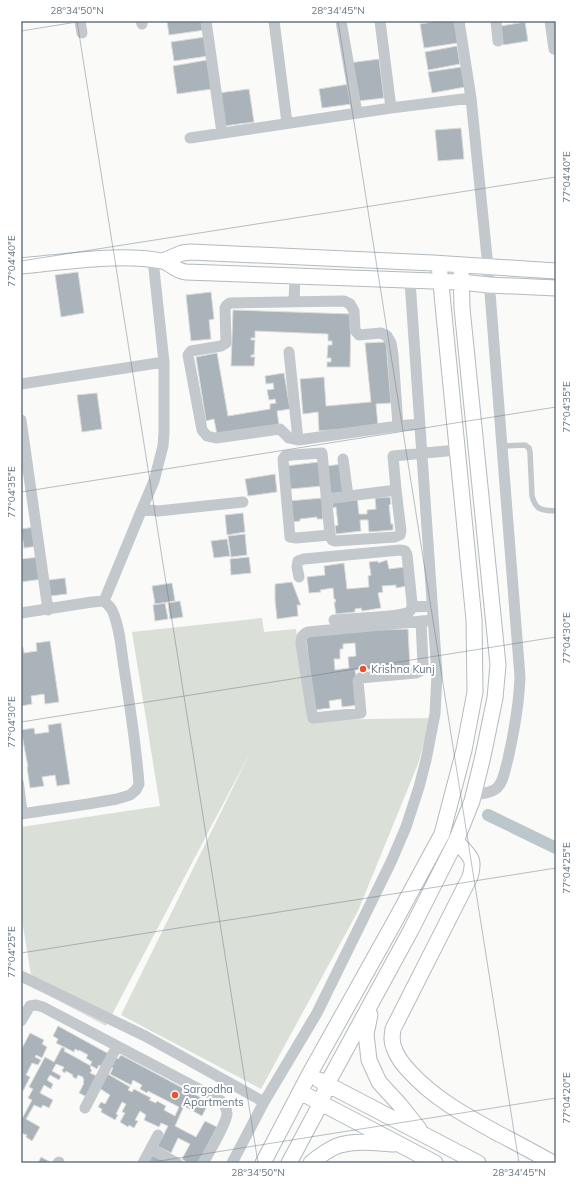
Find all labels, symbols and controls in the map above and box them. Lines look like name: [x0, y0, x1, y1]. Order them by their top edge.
text: 28°34'50"N: [50, 4, 104, 17]
text: 28°34'45"N: [311, 4, 365, 17]
text: 77°04'40"E: [560, 151, 573, 203]
text: 77°04'40"E: [5, 235, 18, 287]
text: 77°04'35"E: [560, 381, 573, 433]
text: 77°04'35"E: [5, 466, 18, 518]
text: 77°04'30"E: [560, 612, 573, 664]
place label: Krishna Kunj: [371, 662, 435, 676]
marker: Krishna Kunj: [358, 664, 368, 674]
text: 77°04'30"E: [5, 696, 18, 748]
text: 77°04'25"E: [560, 842, 573, 894]
text: 77°04'25"E: [5, 926, 18, 978]
text: 77°04'20"E: [560, 1072, 573, 1124]
place label: Sargodha Apartments: [183, 1082, 244, 1109]
marker: Sargodha Apartments: [170, 1090, 180, 1100]
text: 28°34'50"N: [231, 1166, 285, 1179]
text: 28°34'45"N: [492, 1166, 546, 1179]

